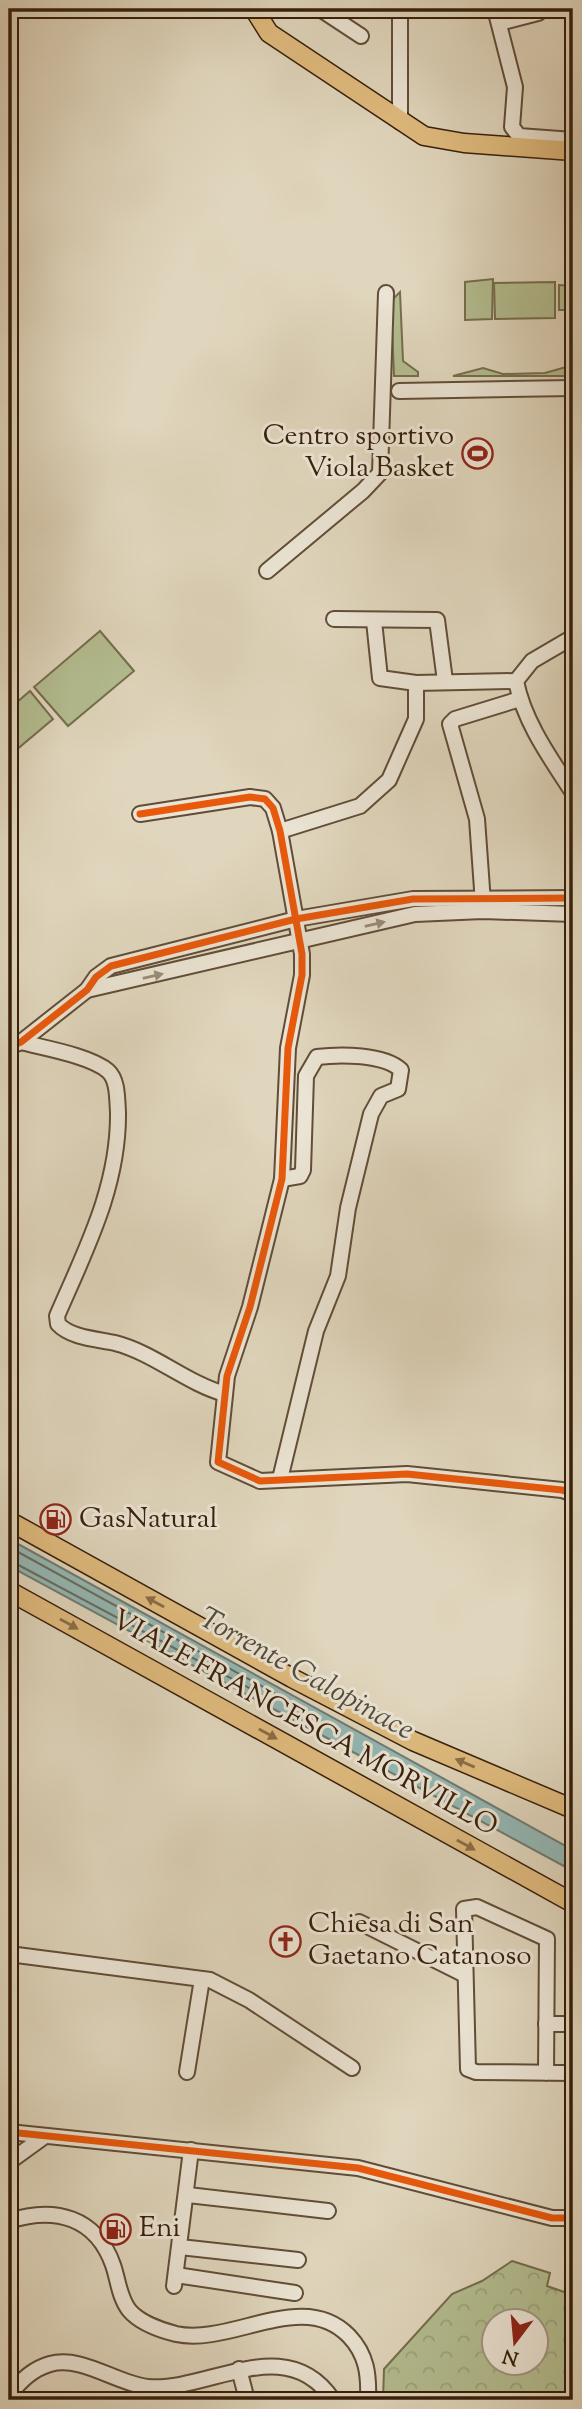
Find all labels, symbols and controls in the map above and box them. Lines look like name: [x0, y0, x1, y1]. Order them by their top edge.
place label: Centro sportivo Viola Basket: [263, 417, 454, 489]
sports icon: Centro sportivo Viola Basket: [460, 436, 494, 470]
one-way arrow: [364, 918, 386, 929]
one-way arrow: [142, 971, 164, 982]
place label: GasNatural: [79, 1500, 218, 1540]
fuel station icon: GasNatural: [39, 1503, 73, 1537]
one-way arrow: [145, 1596, 165, 1608]
water label: Torrente Calopinace: [190, 1598, 422, 1752]
street label: VIALE FRANCESCA MORVILLO: [103, 1601, 505, 1847]
one-way arrow: [59, 1618, 78, 1630]
one-way arrow: [258, 1728, 277, 1740]
one-way arrow: [455, 1758, 476, 1769]
one-way arrow: [457, 1839, 476, 1851]
place label: Chiesa di San Gaetano Catanoso: [308, 1905, 532, 1977]
church icon: Chiesa di San Gaetano Catanoso: [268, 1924, 302, 1958]
place label: Eni: [139, 2209, 180, 2249]
fuel station icon: Eni: [99, 2212, 133, 2246]
north arrow: [480, 2308, 550, 2378]
text: N: [500, 2341, 522, 2371]

